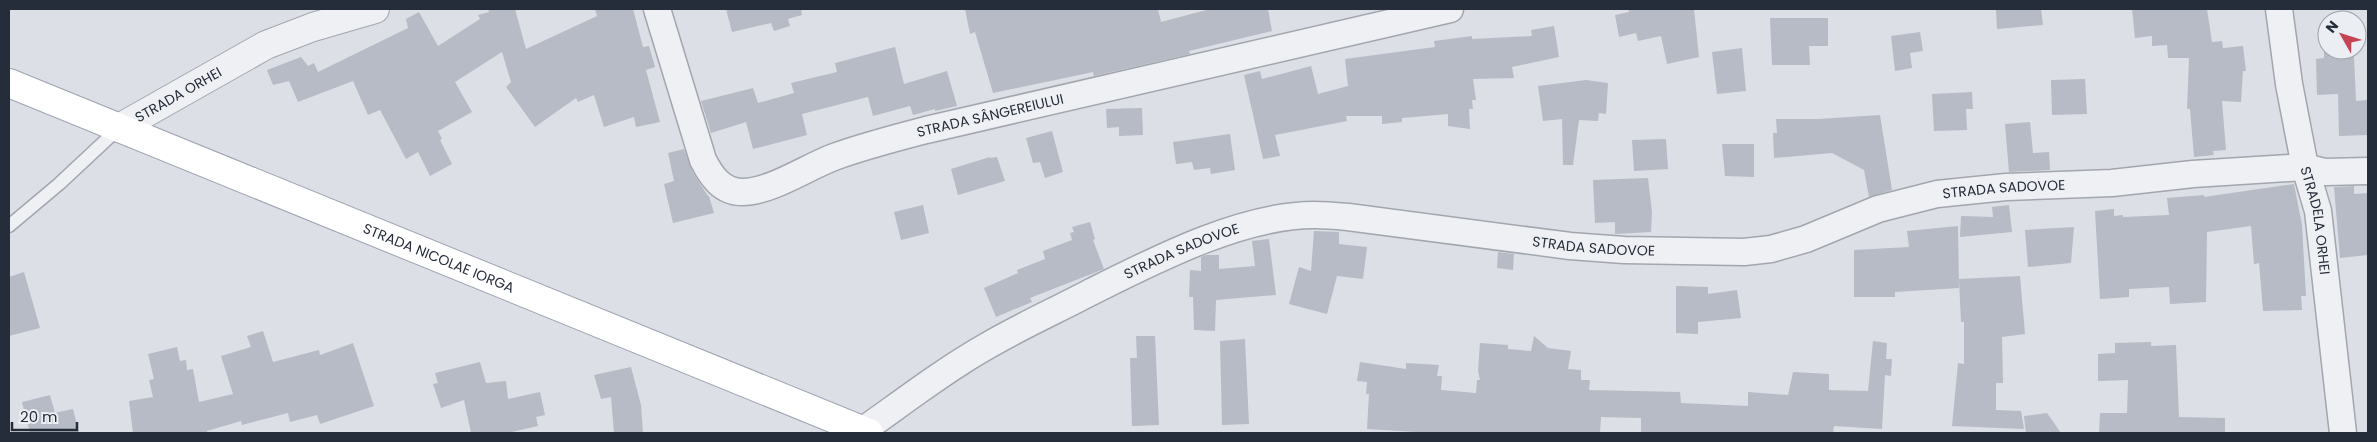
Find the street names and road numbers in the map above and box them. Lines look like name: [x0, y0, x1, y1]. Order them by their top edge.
street label: STRADA ORHEI: [131, 62, 225, 127]
street label: STRADA SÂNGEREIULUI: [915, 89, 1065, 142]
street label: STRADELA ORHEI: [2295, 164, 2335, 276]
street label: STRADA SADOVOE: [1942, 175, 2066, 203]
street label: STRADA NICOLAE IORGA: [360, 218, 517, 298]
street label: STRADA SADOVOE: [1120, 218, 1242, 284]
street label: STRADA SADOVOE: [1531, 231, 1655, 261]

